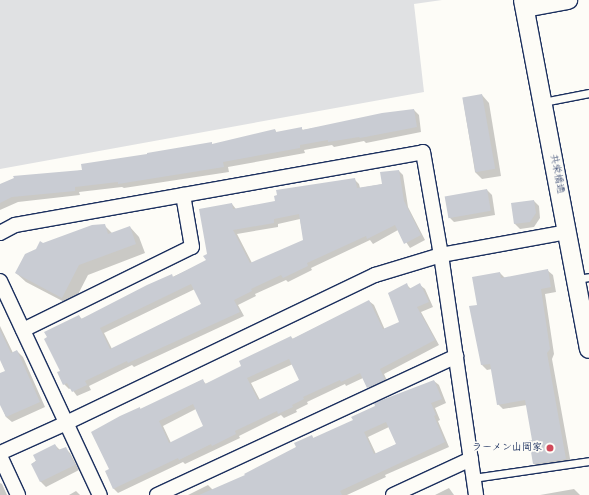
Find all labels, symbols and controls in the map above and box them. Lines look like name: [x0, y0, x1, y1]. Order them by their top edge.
street label: 共栄橋通: [547, 153, 567, 195]
place label: ラーメン山岡家: [472, 442, 542, 454]
marker: ラーメン山岡家: [545, 443, 555, 453]

